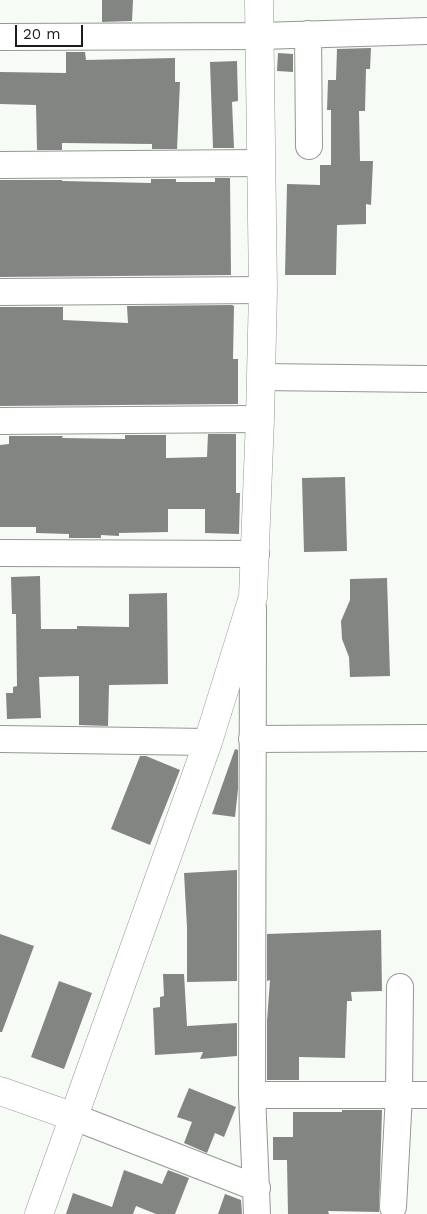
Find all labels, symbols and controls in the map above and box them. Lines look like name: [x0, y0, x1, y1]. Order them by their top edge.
scale bar: [18, 15, 85, 47]
text: 20 m: [23, 25, 61, 43]

